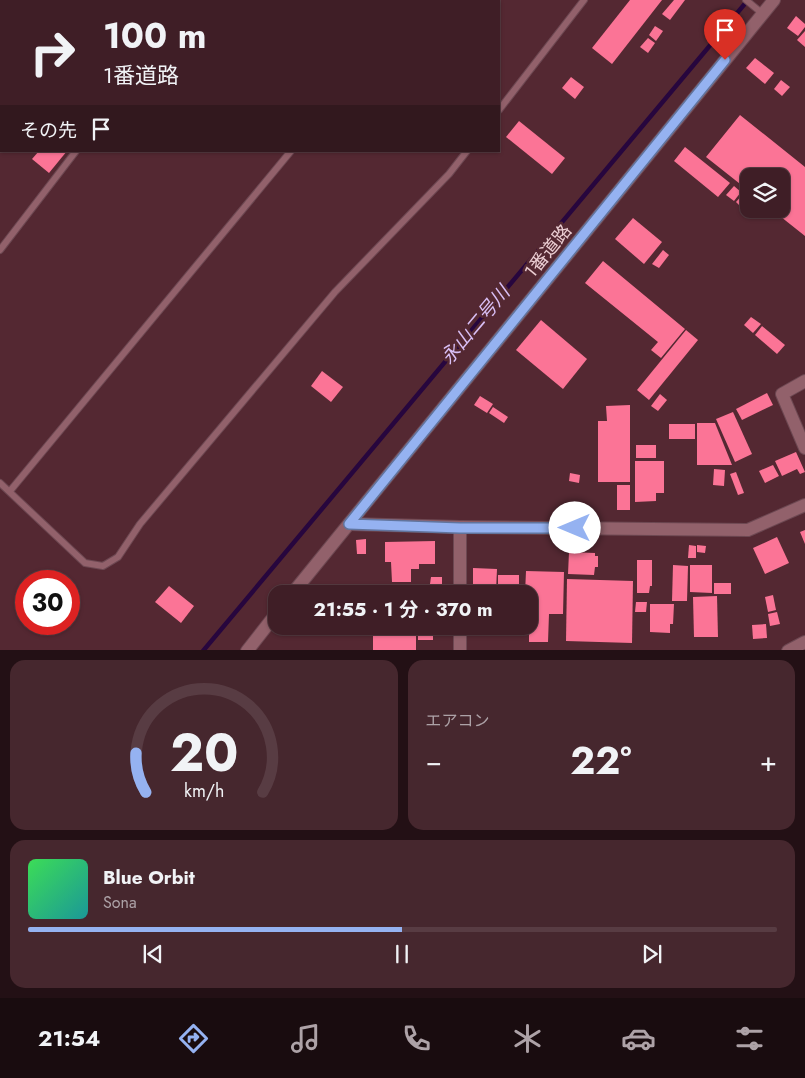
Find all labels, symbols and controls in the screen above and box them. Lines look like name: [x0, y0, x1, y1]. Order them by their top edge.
pin: [704, 9, 746, 60]
text: 100 m: [103, 11, 206, 61]
icon: arrive: [711, 16, 739, 44]
icon: right: [20, 20, 85, 85]
text: 1番道路: [103, 59, 179, 91]
icon: arrive: [87, 115, 115, 143]
text: その先: [20, 117, 77, 144]
map controls: [740, 168, 790, 218]
button: layers: [740, 168, 790, 218]
street label: 1番道路: [518, 219, 578, 283]
water label: 永山二号川: [434, 278, 517, 370]
position arrow: [548, 501, 600, 553]
speed limit sign: 30: [15, 570, 80, 635]
text: 21:55 · 1 分 · 370 m: [314, 596, 493, 623]
text: エアコン: [426, 709, 490, 732]
text: 20: [169, 715, 238, 791]
text: 22°: [570, 733, 631, 788]
text: −: [426, 741, 442, 782]
text: +: [760, 741, 777, 782]
text: km/h: [184, 778, 224, 804]
text: Blue Orbit: [103, 864, 195, 891]
text: Sona: [103, 891, 137, 914]
icon: previous: [139, 940, 167, 968]
icon: pause: [388, 940, 416, 968]
icon: next: [638, 940, 666, 968]
icon: directions: [176, 1021, 211, 1056]
icon: music: [288, 1021, 323, 1056]
icon: phone: [399, 1021, 434, 1056]
icon: climate: [510, 1021, 545, 1056]
icon: car: [621, 1021, 656, 1056]
icon: filters: [732, 1021, 767, 1056]
text: 21:54: [38, 1022, 100, 1054]

